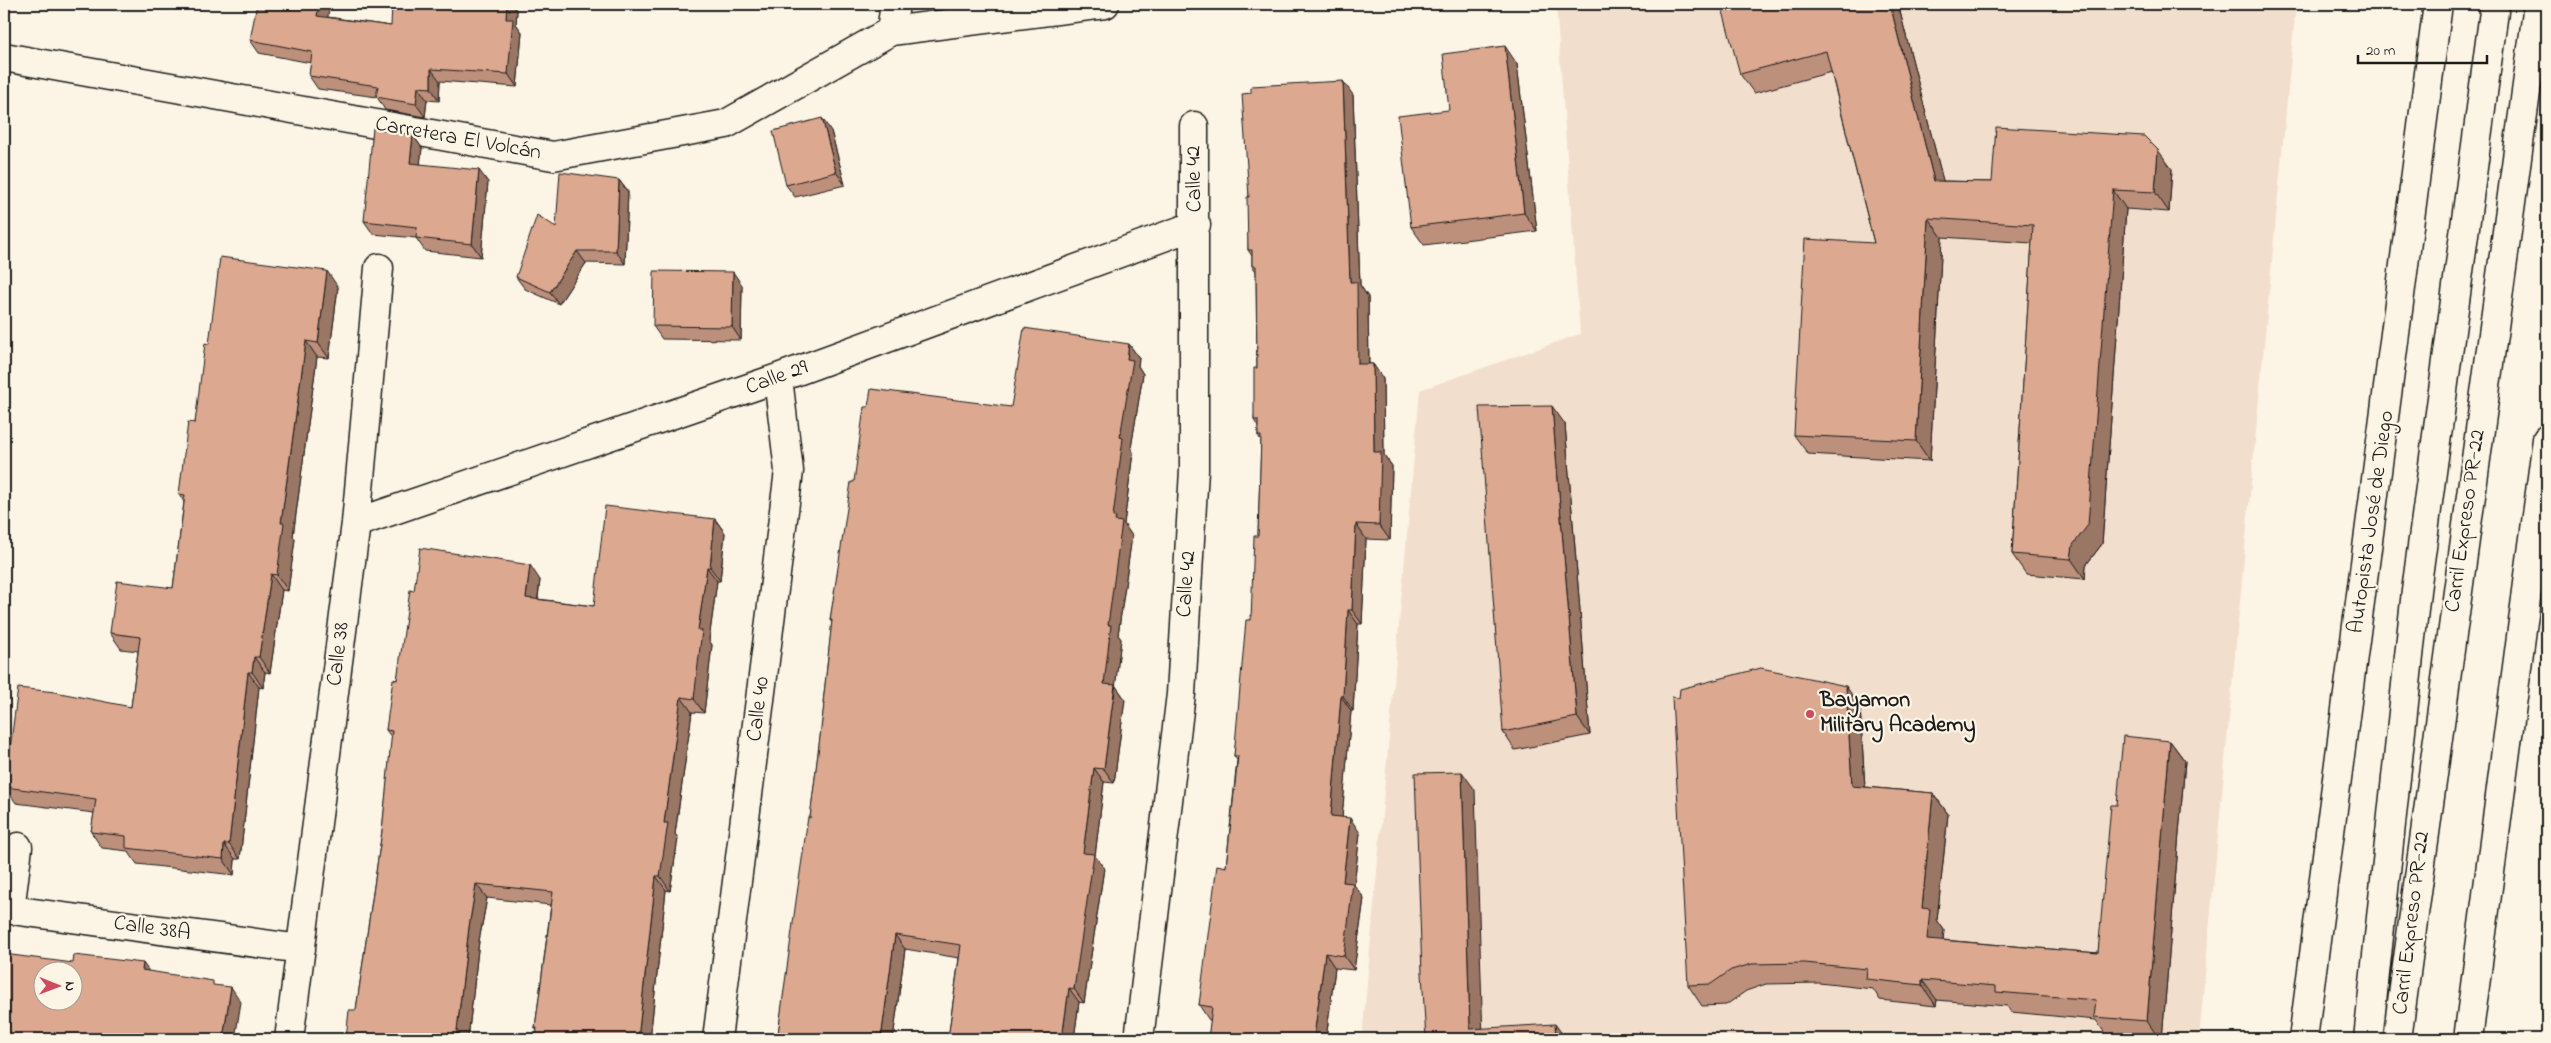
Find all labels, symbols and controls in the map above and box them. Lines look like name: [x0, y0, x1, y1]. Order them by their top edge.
scale bar: [2358, 32, 2487, 64]
text: 20 m: [2366, 40, 2396, 62]
street label: Carretera El Volcán: [372, 109, 544, 169]
street label: Calle 42: [1178, 145, 1212, 213]
street label: Calle 29: [741, 352, 813, 404]
street label: Autopista José de Diego: [2341, 409, 2404, 636]
street label: Carril Expreso PR-22: [2437, 427, 2495, 615]
street label: Calle 42: [1169, 550, 1205, 618]
street label: Calle 38: [319, 620, 359, 688]
street label: Calle 40: [739, 675, 779, 743]
place label: Bayamon Military Academy: [1819, 685, 1976, 743]
marker: Bayamon Military Academy: [1804, 708, 1816, 720]
street label: Carril Expreso PR-22: [2385, 829, 2439, 1016]
street label: Calle 38A: [111, 908, 193, 950]
north arrow: [32, 960, 82, 1010]
text: N: [59, 981, 80, 991]

